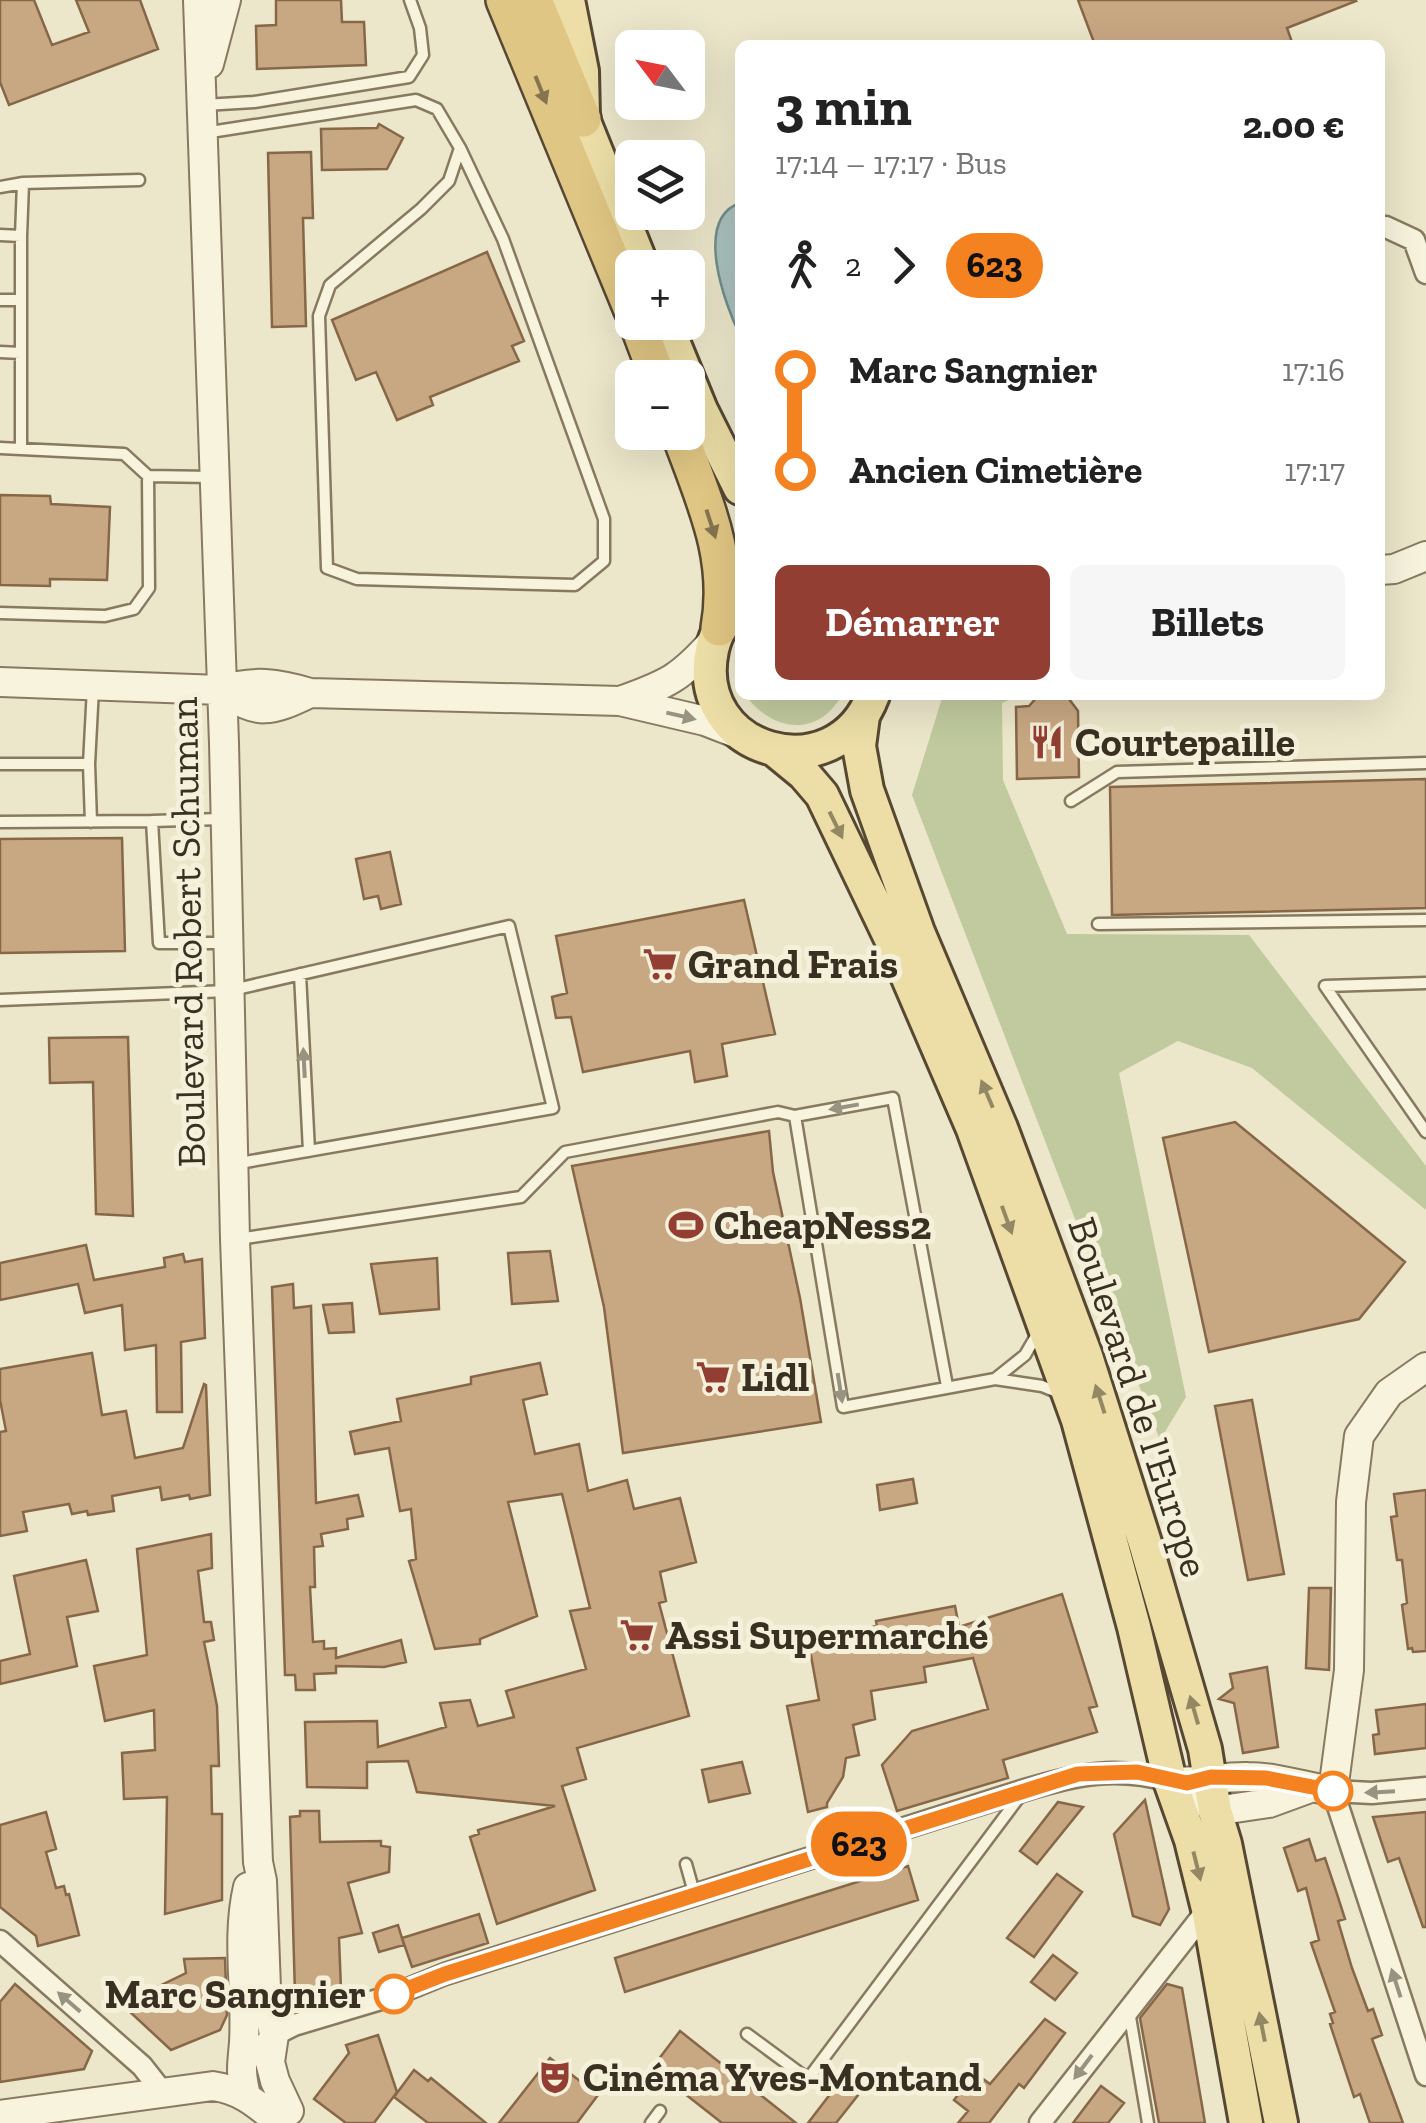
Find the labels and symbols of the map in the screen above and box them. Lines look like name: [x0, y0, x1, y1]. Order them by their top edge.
north arrow: [615, 30, 705, 120]
one-way arrow: [533, 75, 549, 105]
one-way arrow: [705, 510, 720, 540]
street label: Boulevard Robert Schuman: [159, 696, 215, 1168]
one-way arrow: [666, 709, 697, 724]
place label: Courtepaille: [1075, 718, 1295, 766]
restaurant icon: Courtepaille: [1028, 723, 1066, 761]
one-way arrow: [828, 811, 845, 840]
place label: Grand Frais: [688, 940, 898, 988]
supermarket icon: Grand Frais: [641, 945, 679, 983]
one-way arrow: [296, 1046, 312, 1078]
one-way arrow: [979, 1079, 995, 1109]
one-way arrow: [828, 1100, 859, 1115]
place label: CheapNess2: [714, 1201, 932, 1249]
one-way arrow: [999, 1205, 1015, 1235]
sports icon: CheapNess2: [667, 1206, 705, 1244]
street label: Boulevard de l'Europe: [1058, 1211, 1220, 1583]
place label: Lidl: [741, 1353, 809, 1401]
supermarket icon: Lidl: [694, 1358, 732, 1396]
one-way arrow: [833, 1372, 848, 1404]
one-way arrow: [1092, 1384, 1107, 1414]
place label: Assi Supermarché: [665, 1611, 988, 1659]
supermarket icon: Assi Supermarché: [618, 1616, 656, 1654]
one-way arrow: [1186, 1694, 1201, 1725]
unlabelled marker: [1314, 1772, 1352, 1810]
one-way arrow: [1363, 1784, 1395, 1800]
line badge: 623: [802, 1812, 916, 1876]
one-way arrow: [1190, 1851, 1206, 1882]
one-way arrow: [1387, 1967, 1402, 1997]
place label: Marc Sangnier: [105, 1970, 366, 2018]
marker: Marc Sangnier: [375, 1975, 413, 2013]
one-way arrow: [57, 1991, 82, 2013]
one-way arrow: [1253, 2012, 1269, 2043]
place label: Cinéma Yves-Montand: [583, 2053, 982, 2101]
one-way arrow: [1072, 2054, 1093, 2080]
theatre icon: Cinéma Yves-Montand: [536, 2058, 574, 2096]

